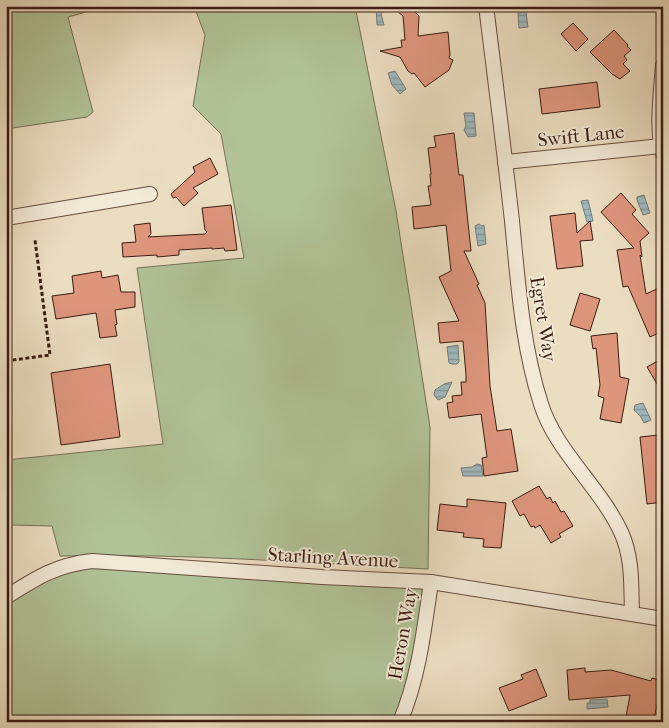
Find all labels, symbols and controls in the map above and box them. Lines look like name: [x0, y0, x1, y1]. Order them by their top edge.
street label: Swift Lane: [537, 121, 625, 151]
street label: Egret Way: [525, 275, 561, 364]
street label: Starling Avenue: [267, 544, 399, 572]
street label: Heron Way: [384, 586, 422, 682]

